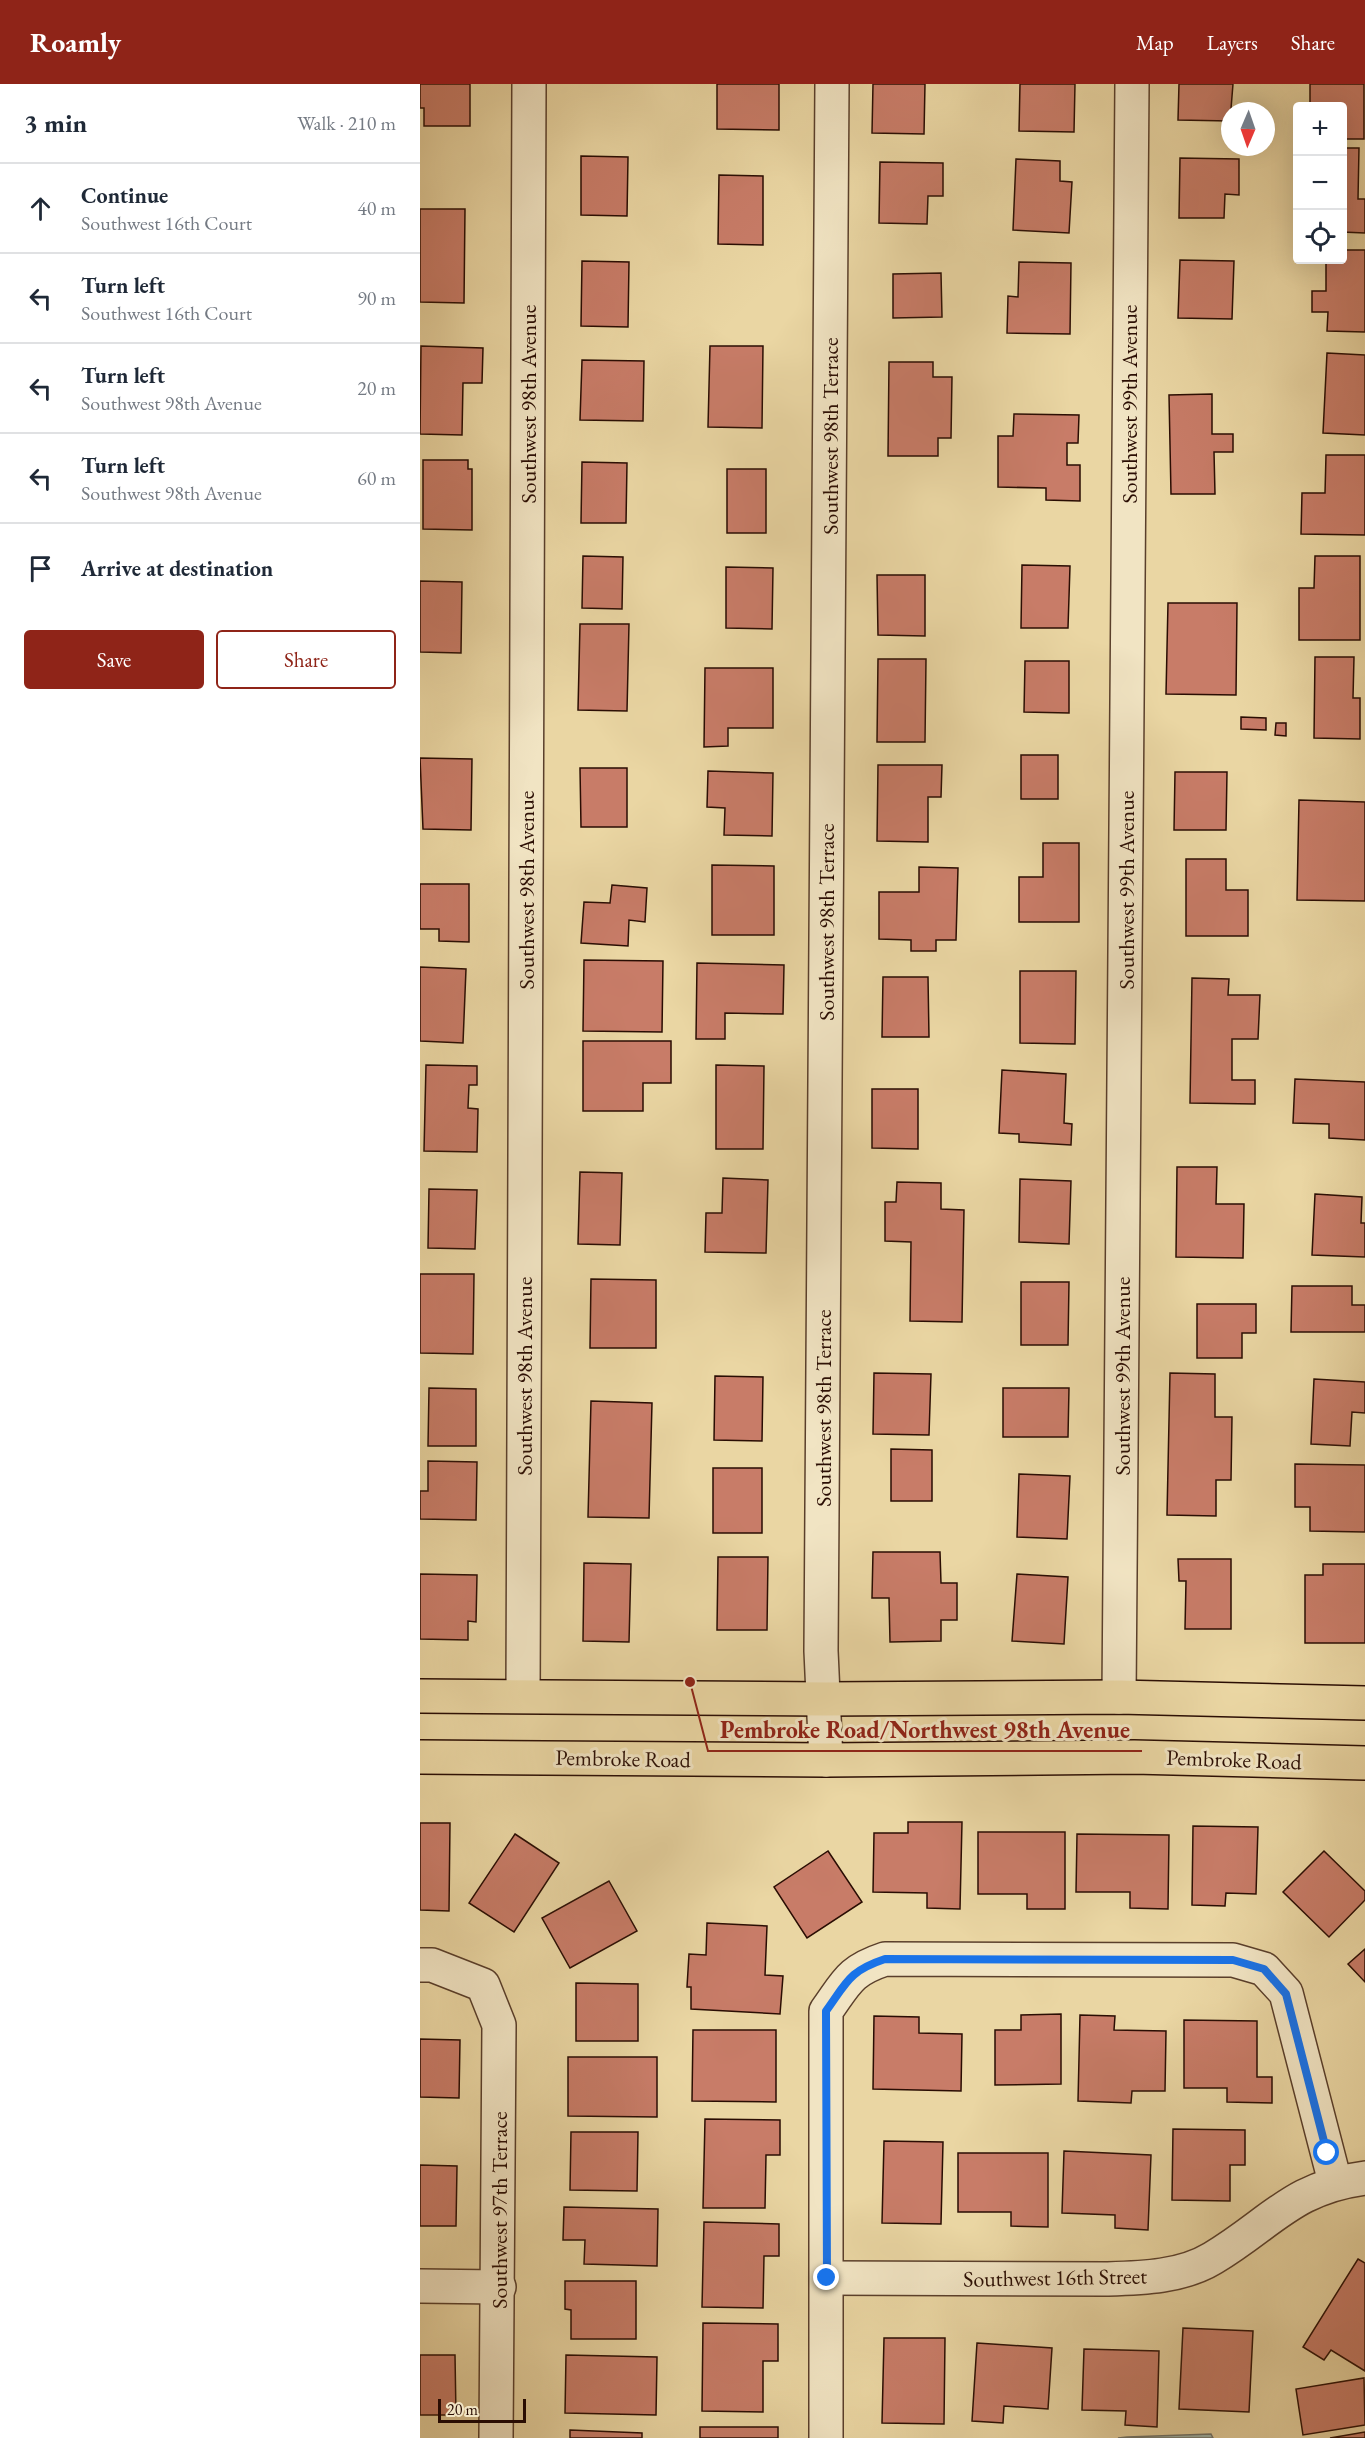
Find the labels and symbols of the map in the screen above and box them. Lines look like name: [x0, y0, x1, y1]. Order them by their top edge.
north arrow: [1221, 102, 1275, 156]
street label: Southwest 98th Avenue: [514, 304, 543, 503]
street label: Southwest 99th Avenue: [1115, 304, 1144, 503]
street label: Southwest 98th Terrace: [816, 337, 845, 535]
street label: Southwest 98th Avenue: [512, 790, 541, 989]
street label: Southwest 99th Avenue: [1112, 790, 1141, 989]
street label: Southwest 98th Terrace: [812, 823, 841, 1021]
street label: Southwest 98th Avenue: [510, 1276, 539, 1475]
street label: Southwest 99th Avenue: [1108, 1276, 1137, 1475]
street label: Southwest 98th Terrace: [809, 1309, 838, 1507]
callout: Pembroke Road/Northwest 98th Avenue: [708, 1709, 1142, 1751]
text: Pembroke Road/Northwest 98th Avenue: [720, 1714, 1130, 1745]
street label: Pembroke Road: [555, 1743, 692, 1774]
street label: Pembroke Road: [1166, 1743, 1303, 1776]
street label: Southwest 97th Terrace: [485, 2111, 514, 2309]
route start: [1313, 2139, 1339, 2165]
street label: Southwest 16th Street: [963, 2261, 1147, 2294]
route end: [813, 2264, 839, 2290]
scale bar: [438, 2396, 526, 2424]

